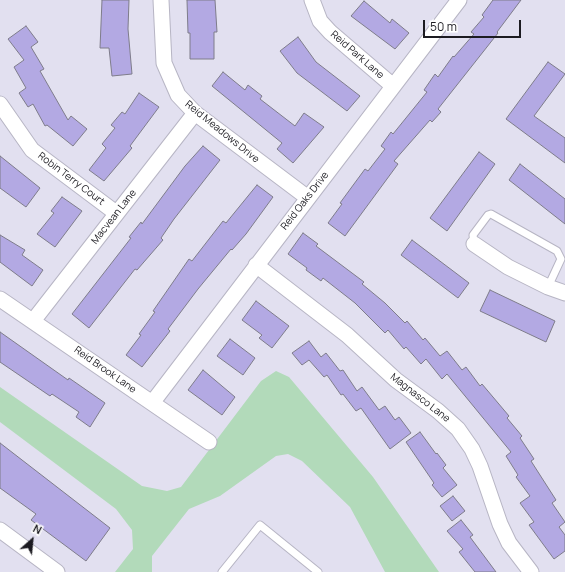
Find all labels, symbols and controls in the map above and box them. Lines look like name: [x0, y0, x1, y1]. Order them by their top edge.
scale bar: [425, 12, 523, 38]
text: 50 m: [430, 18, 457, 35]
street label: Reid Park Lane: [328, 29, 386, 81]
street label: Reid Meadows Drive: [183, 98, 261, 166]
street label: Robin Terry Court: [35, 150, 107, 208]
street label: Reid Oaks Drive: [279, 169, 331, 233]
street label: Macvean Lane: [89, 187, 139, 247]
street label: Reid Brook Lane: [72, 344, 138, 396]
street label: Magnasco Lane: [388, 371, 452, 425]
north arrow: [12, 520, 52, 560]
text: N: [31, 520, 45, 537]

